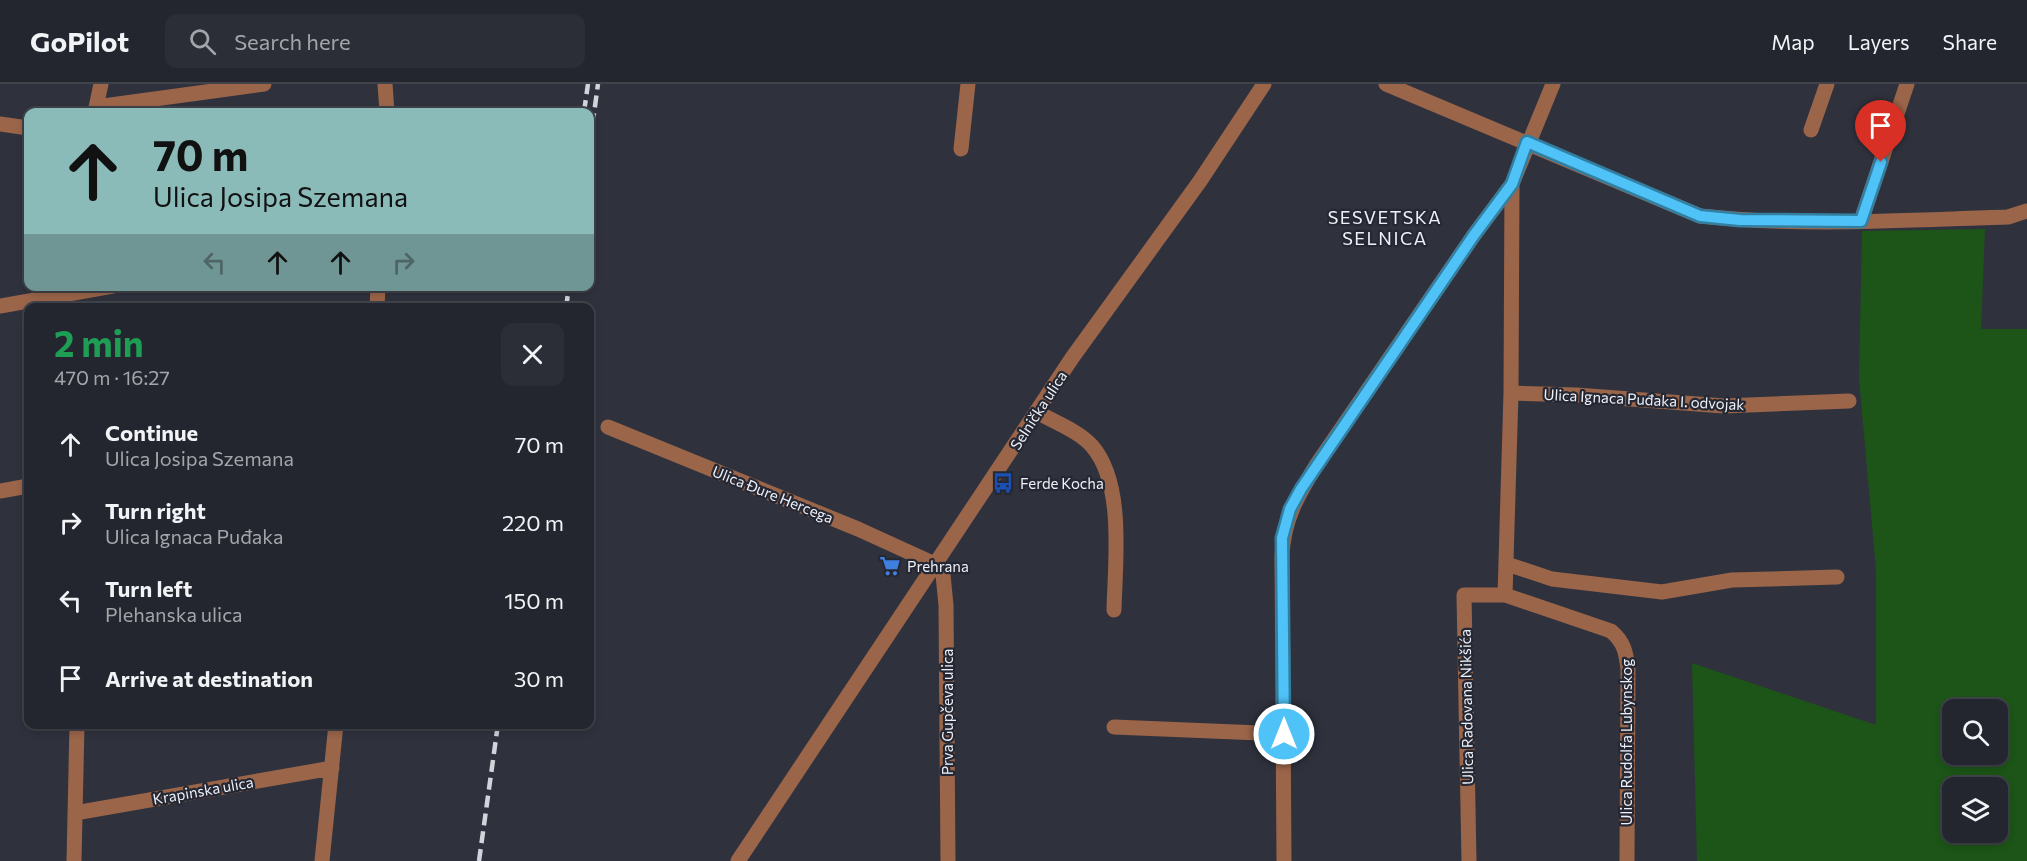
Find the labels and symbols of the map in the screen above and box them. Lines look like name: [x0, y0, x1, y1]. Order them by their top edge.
pin: [1855, 100, 1906, 162]
district label: SESVETSKA SELNICA: [1328, 206, 1442, 249]
street label: Selnička ulica: [1006, 367, 1070, 453]
street label: Ulica Ignaca Puđaka I. odvojak: [1543, 385, 1745, 413]
street label: Ulica Đure Hercega: [710, 462, 836, 526]
bus stop icon: Ferde Kocha: [991, 471, 1015, 495]
place label: Ferde Kocha: [1020, 474, 1104, 492]
supermarket icon: Prehrana: [878, 554, 902, 578]
place label: Prehrana: [907, 557, 969, 575]
street label: Ulica Radovana Nikšića: [1456, 629, 1476, 785]
street label: Prva Gupčeva ulica: [938, 649, 956, 775]
street label: Ulica Rudolfa Lubynskog: [1617, 659, 1635, 825]
position arrow: [1252, 702, 1316, 766]
street label: Krapinska ulica: [151, 772, 255, 808]

